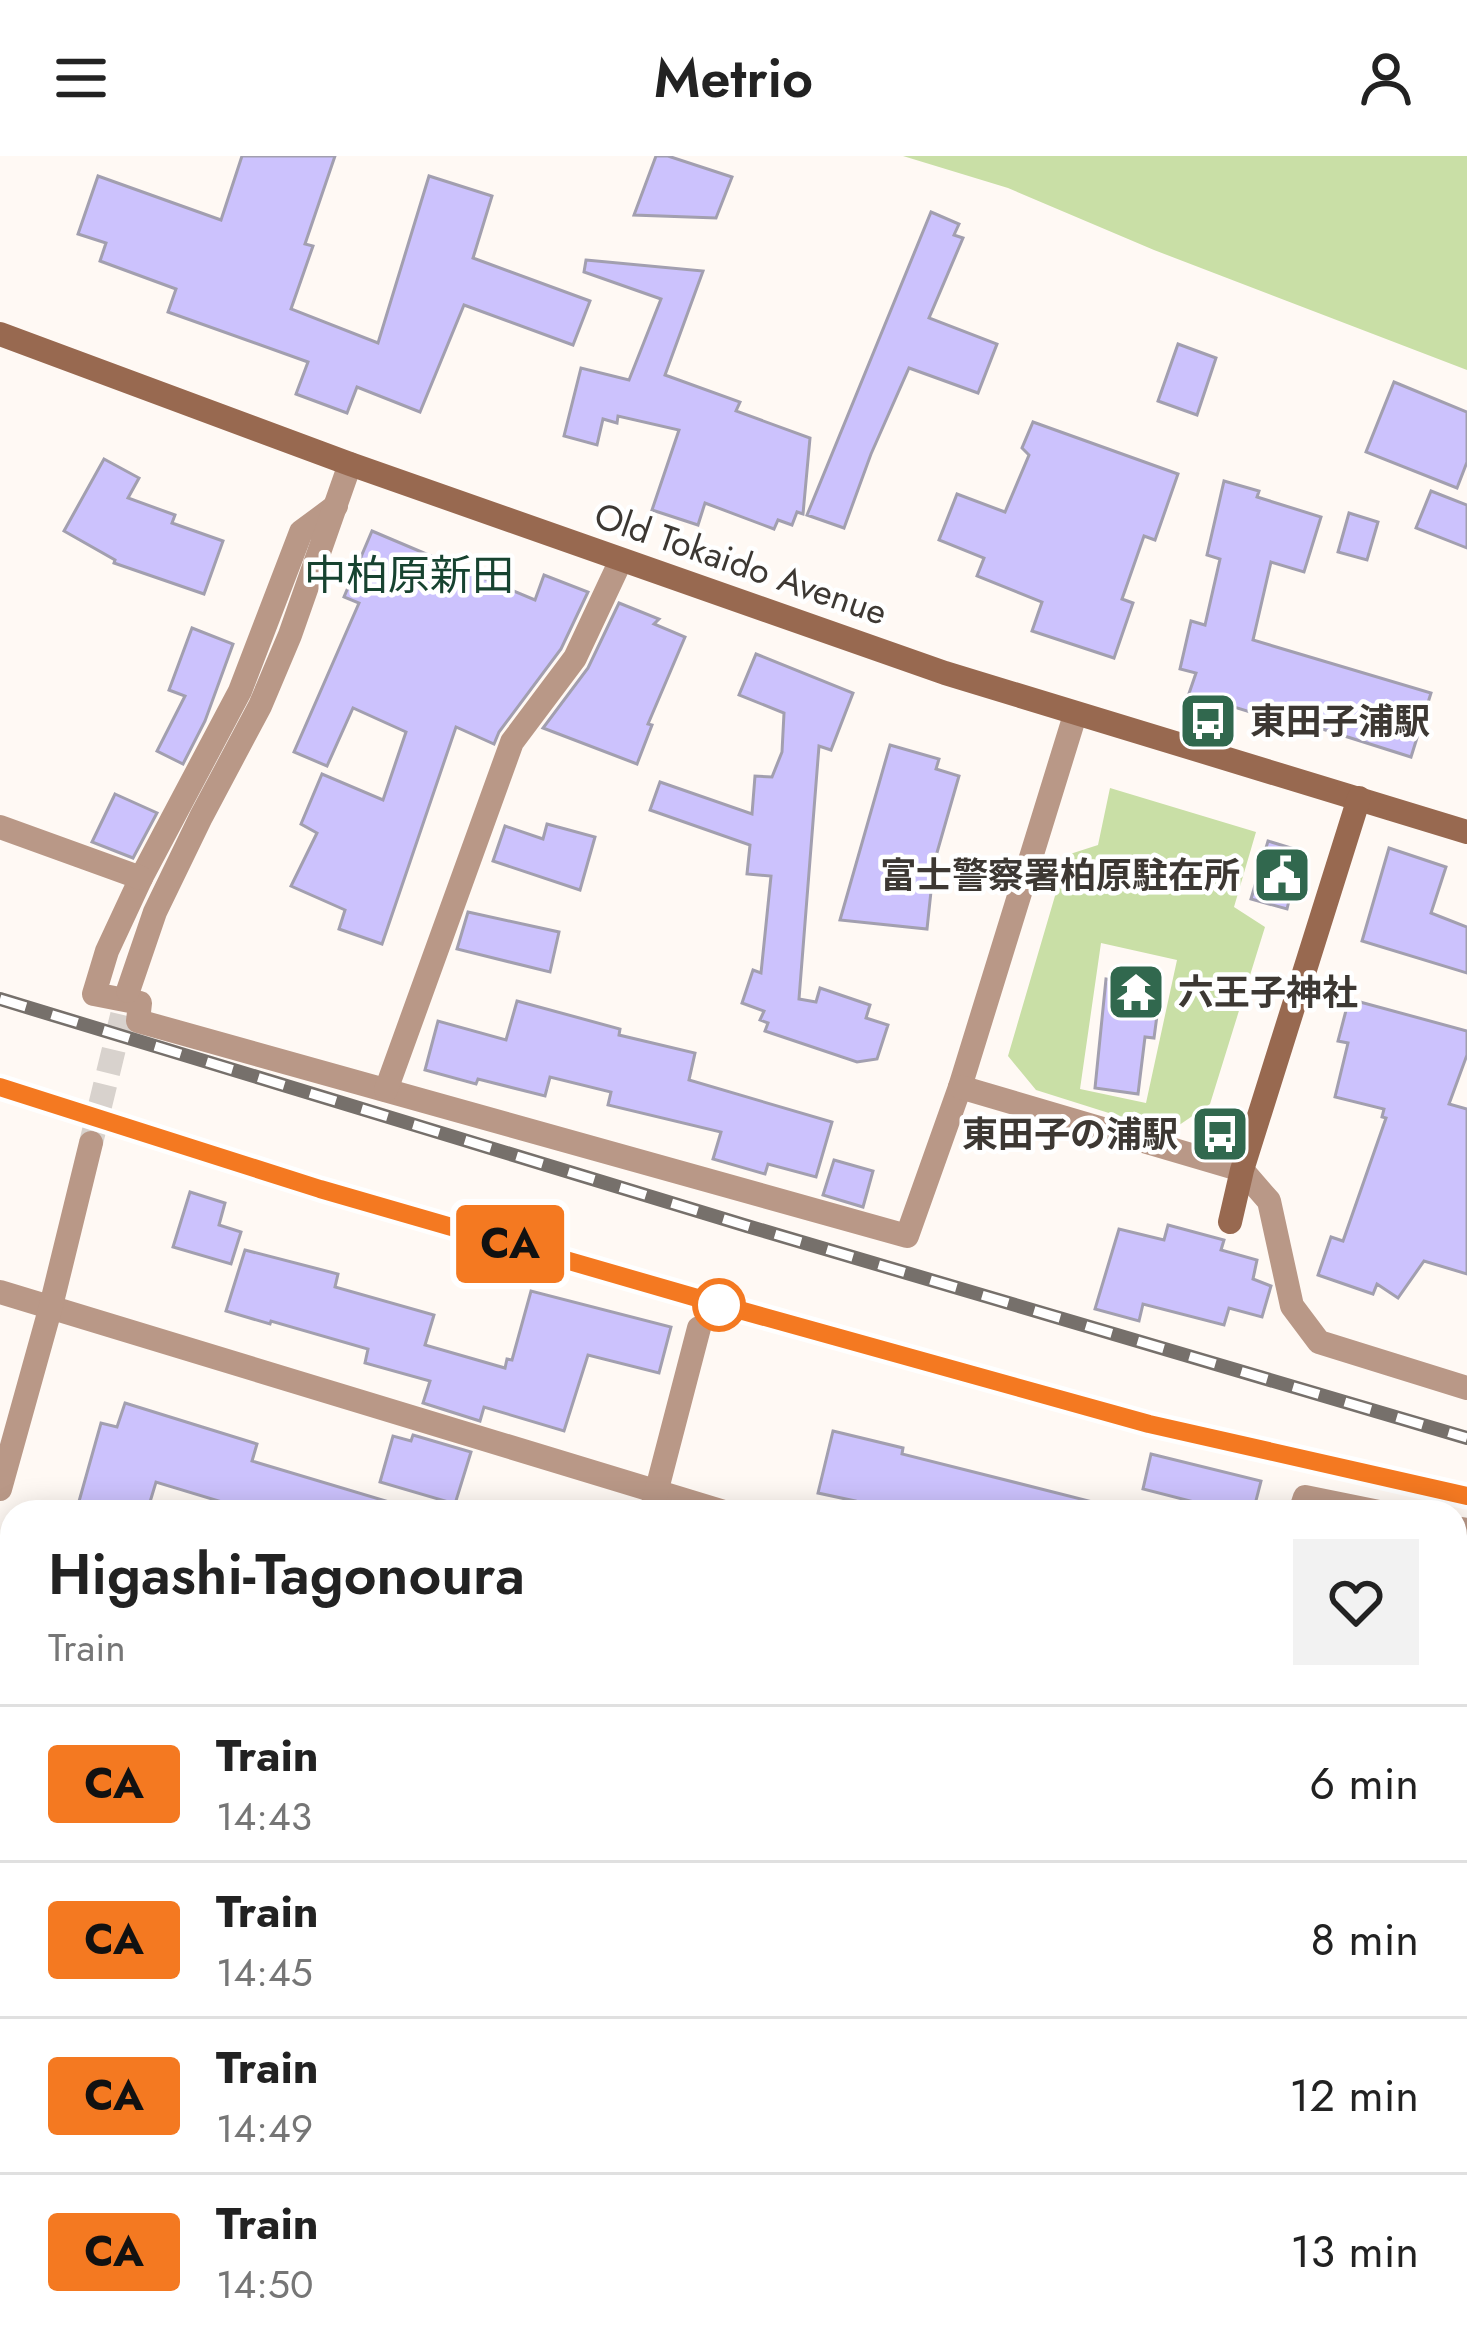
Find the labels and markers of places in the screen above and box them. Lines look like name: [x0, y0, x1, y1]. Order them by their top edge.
bus stop icon: 東田子浦駅: [1177, 690, 1239, 752]
place label: 東田子浦駅: [1250, 695, 1430, 747]
public building icon: 富士警察署柏原駐在所: [1251, 844, 1313, 906]
place label: 富士警察署柏原駐在所: [880, 849, 1240, 901]
temple icon: 六王子神社: [1105, 961, 1167, 1023]
place label: 六王子神社: [1178, 966, 1358, 1018]
bus stop icon: 東田子の浦駅: [1189, 1103, 1251, 1165]
place label: 東田子の浦駅: [962, 1108, 1178, 1160]
unlabelled marker: [694, 1280, 744, 1330]

